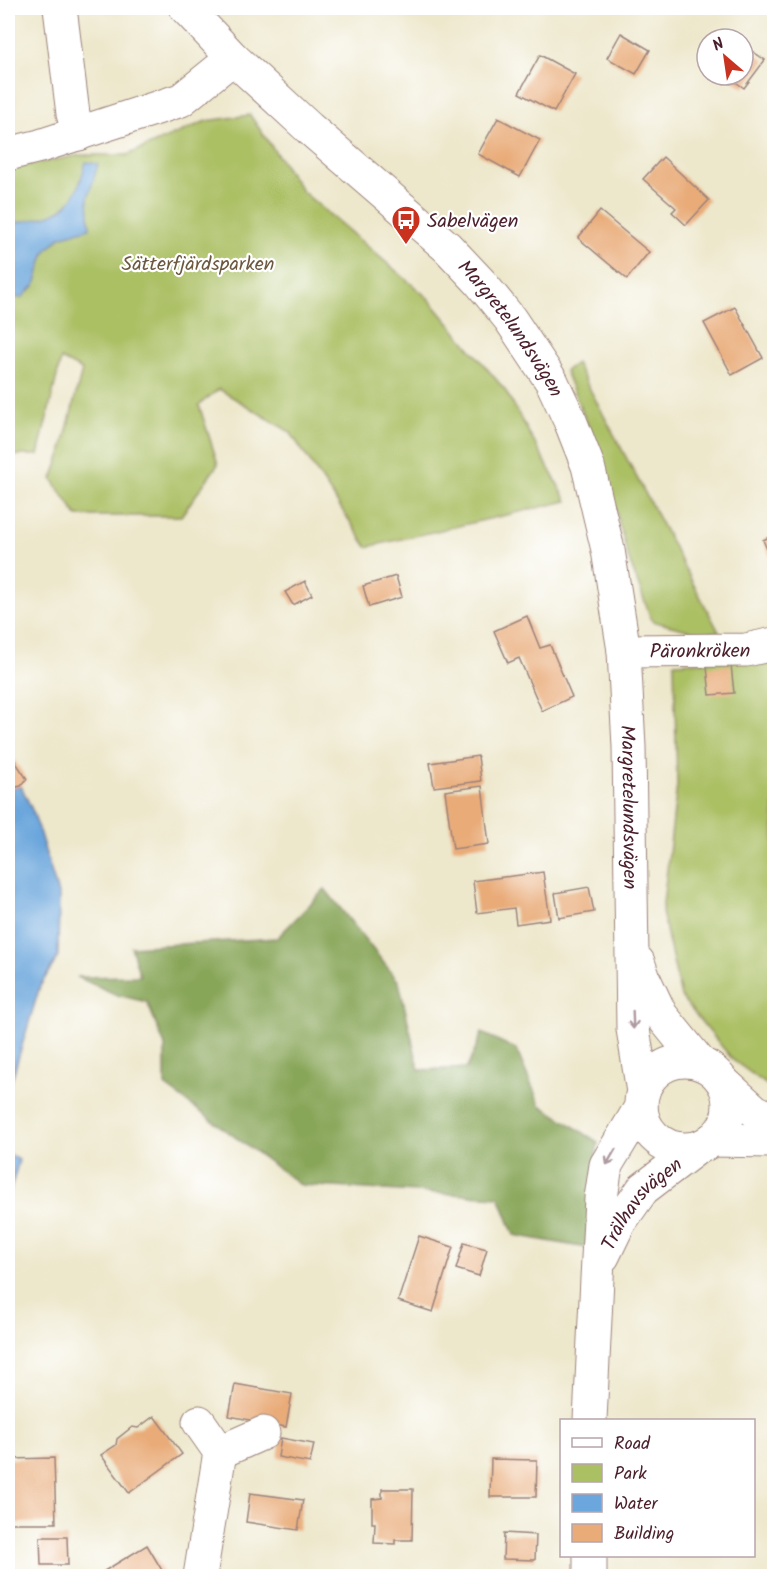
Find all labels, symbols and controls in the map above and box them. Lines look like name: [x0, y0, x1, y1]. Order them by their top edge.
north arrow: [695, 27, 755, 87]
text: N: [708, 32, 729, 59]
bus stop icon: Sabelvägen: [390, 204, 422, 246]
place label: Sabelvägen: [427, 206, 518, 238]
park label: Sätterfjärdsparken: [122, 249, 274, 281]
street label: Margretelundsvägen: [449, 253, 571, 403]
street label: Päronkröken: [649, 636, 751, 669]
street label: Margretelundsvägen: [610, 724, 645, 890]
one-way arrow: [627, 1009, 639, 1029]
one-way arrow: [604, 1148, 616, 1165]
street label: Trälhavsvägen: [594, 1150, 690, 1257]
legend: [560, 1419, 755, 1557]
text: Road: [614, 1430, 651, 1459]
text: Park: [614, 1460, 647, 1489]
text: Water: [614, 1490, 659, 1519]
text: Building: [614, 1520, 674, 1549]

